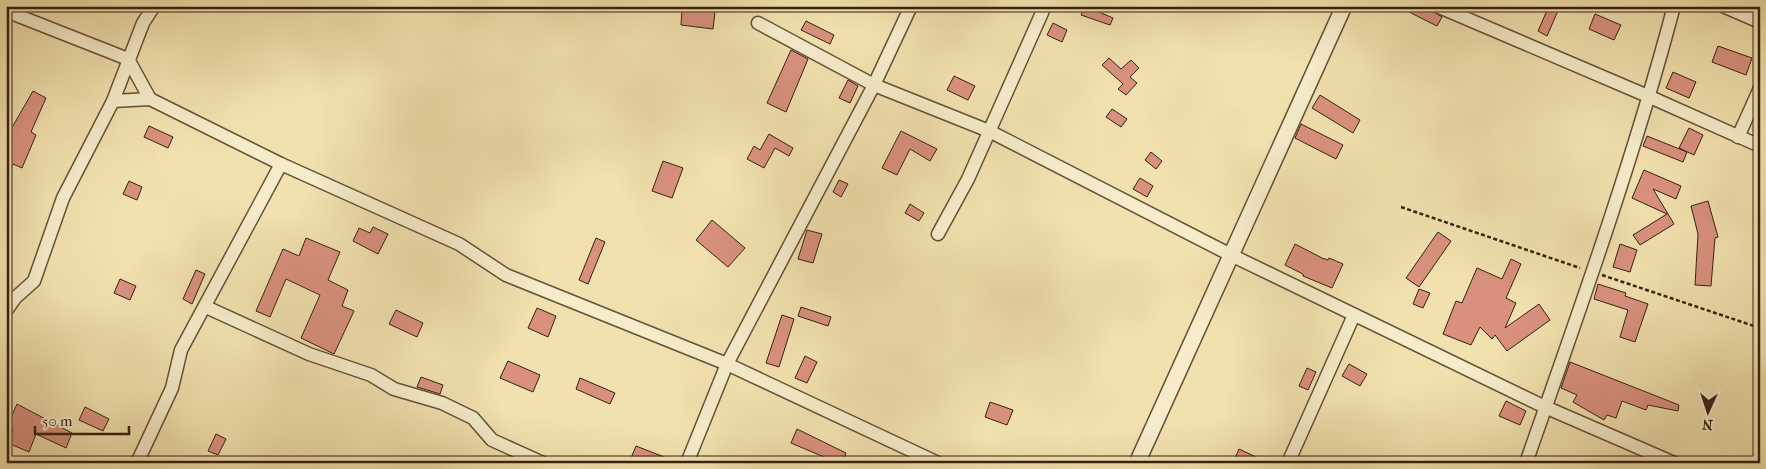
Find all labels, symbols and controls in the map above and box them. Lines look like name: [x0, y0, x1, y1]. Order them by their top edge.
north arrow: [1684, 386, 1734, 436]
scale bar: [35, 404, 129, 436]
text: 50 m: [42, 412, 73, 430]
text: N: [1701, 416, 1713, 433]

